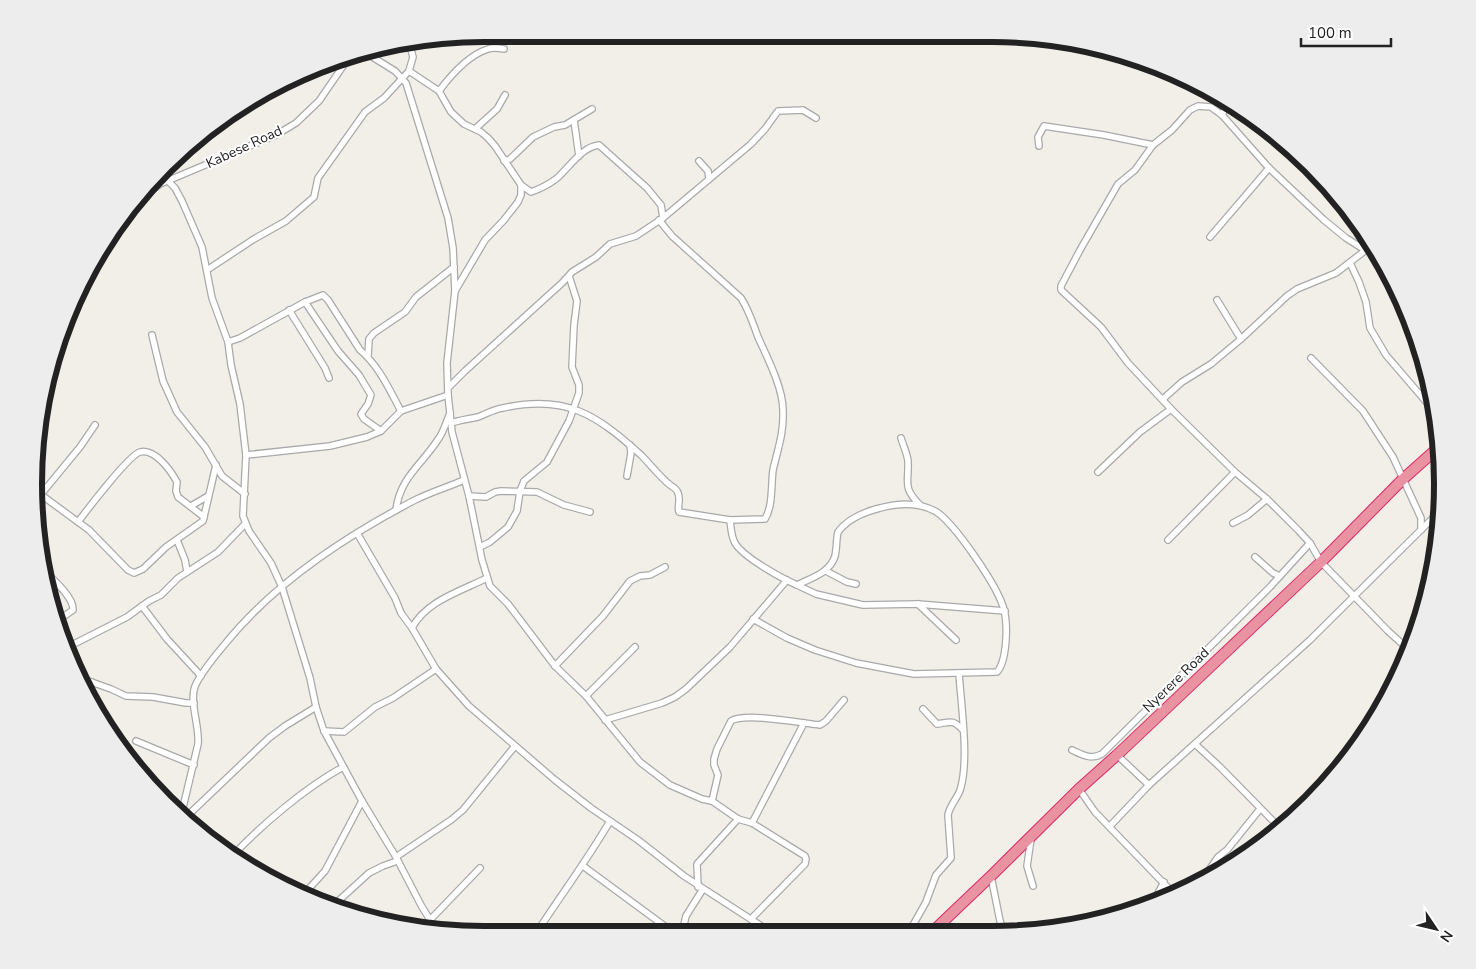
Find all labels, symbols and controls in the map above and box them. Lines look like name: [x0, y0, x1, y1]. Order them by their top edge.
scale bar: [1301, 15, 1391, 47]
text: 100 m: [1308, 23, 1352, 43]
street label: Kabese Road: [203, 121, 285, 173]
street label: Nyerere Road: [1139, 643, 1213, 717]
north arrow: [1411, 904, 1461, 954]
text: N: [1435, 926, 1457, 946]

